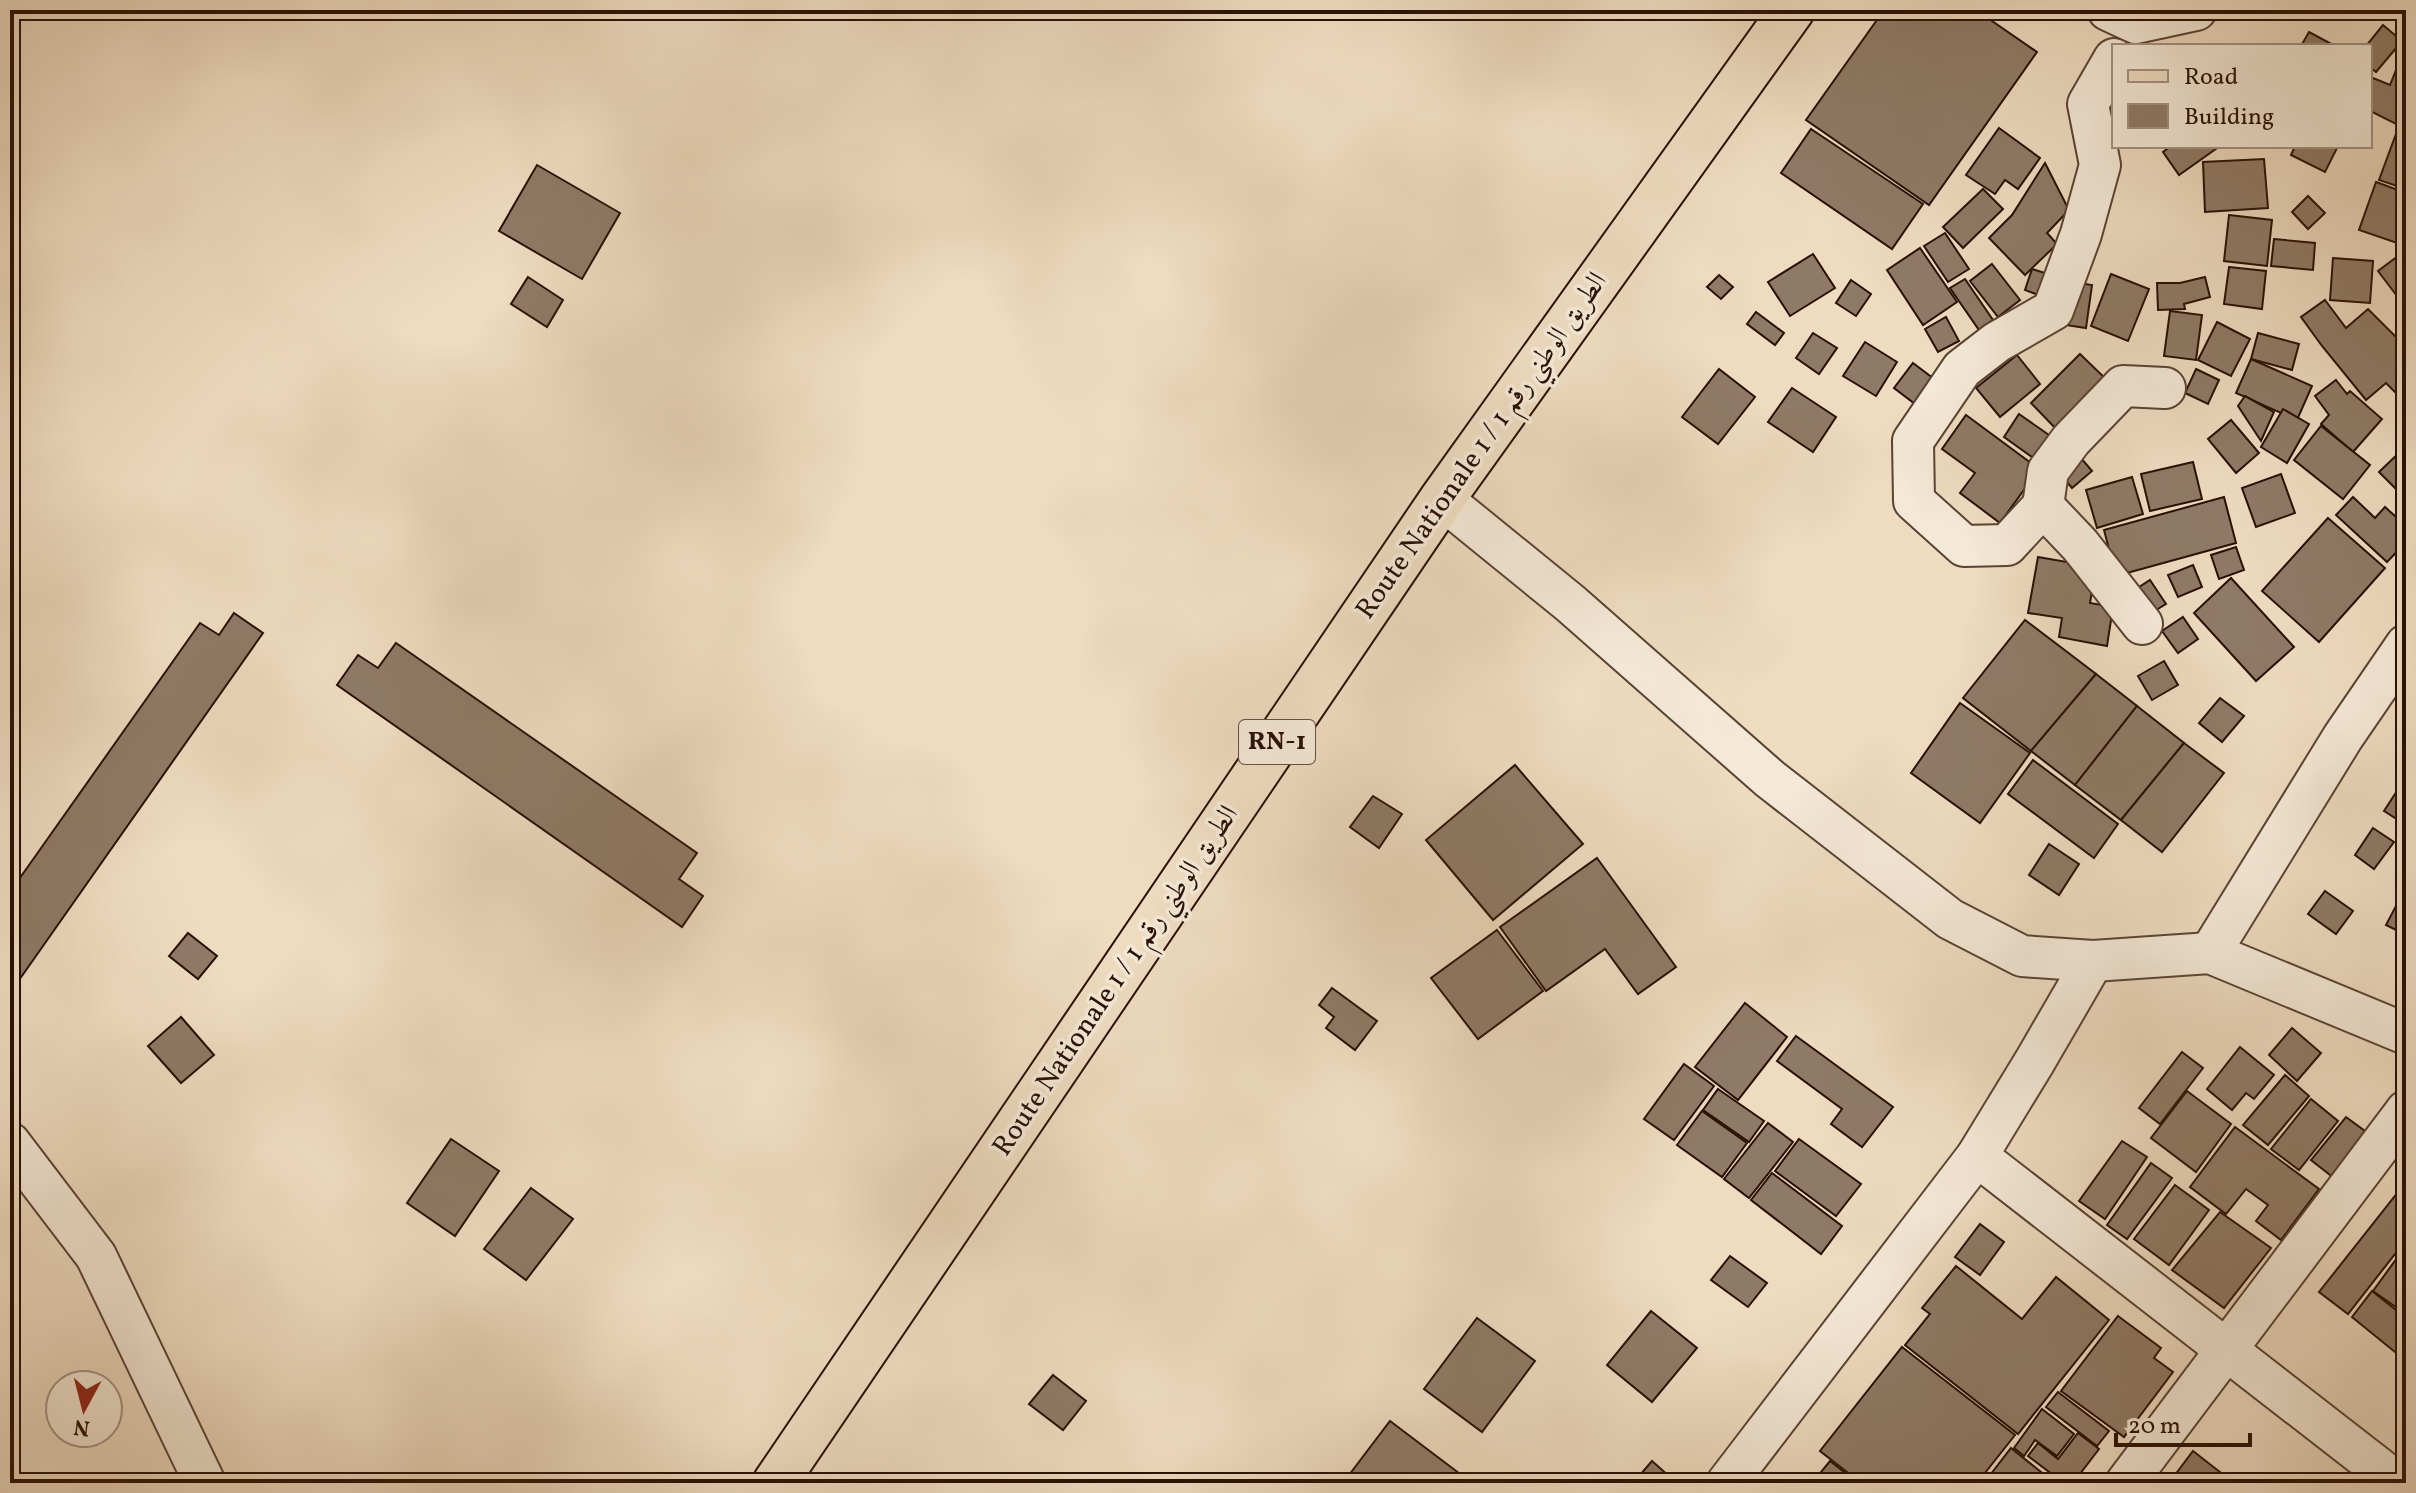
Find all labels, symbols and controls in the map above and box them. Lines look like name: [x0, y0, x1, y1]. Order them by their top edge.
legend: [2112, 44, 2372, 148]
text: Road: [2184, 61, 2238, 95]
text: Building: [2184, 101, 2274, 135]
street label: Route Nationale 1 / الطريق الوطني رقم 1: [1347, 265, 1621, 630]
road number: RN-1: [1239, 720, 1315, 764]
street label: Route Nationale 1 / الطريق الوطني رقم 1: [984, 798, 1253, 1167]
north arrow: [44, 1369, 124, 1449]
scale bar: [2116, 1397, 2250, 1447]
text: N: [72, 1410, 92, 1443]
text: 20 m: [2128, 1410, 2181, 1444]

